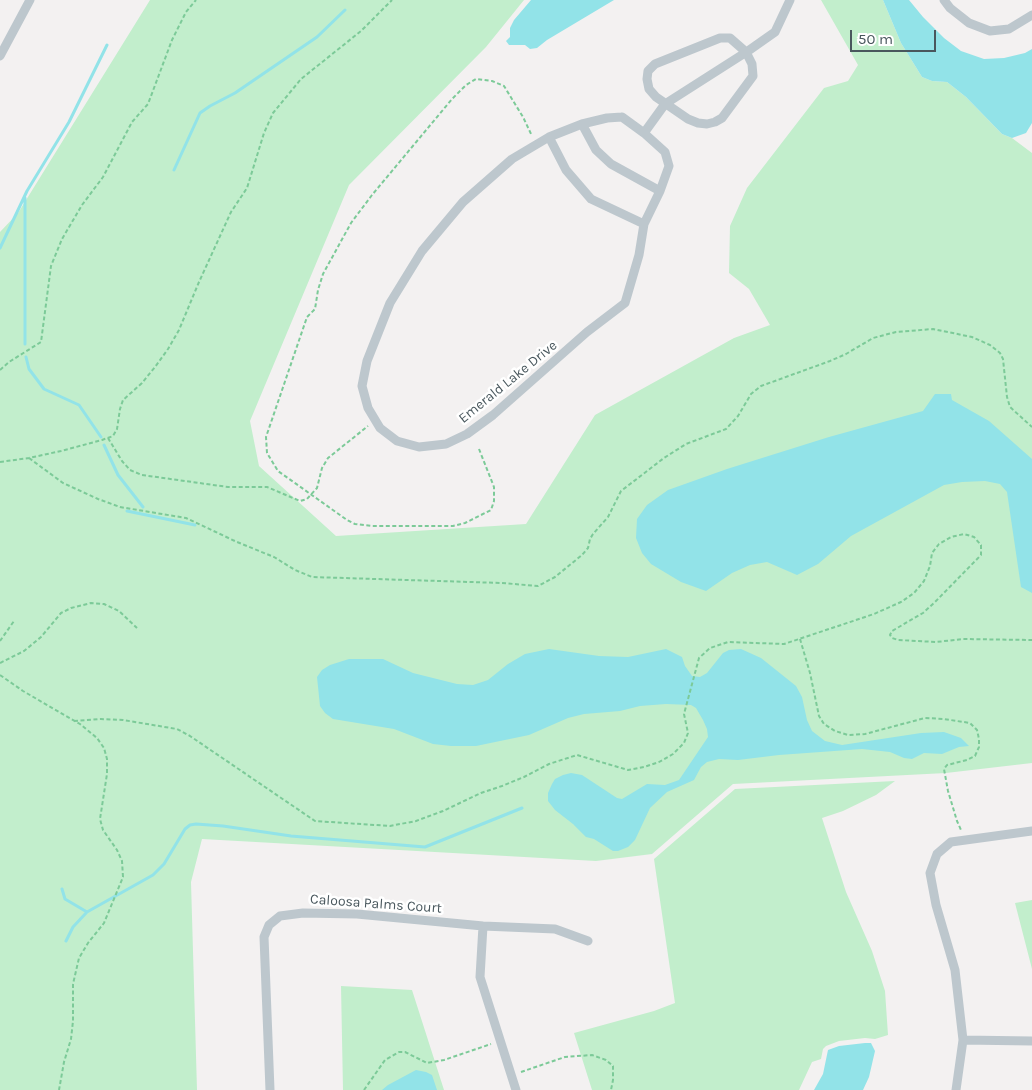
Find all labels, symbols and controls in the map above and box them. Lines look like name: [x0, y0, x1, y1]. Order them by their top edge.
scale bar: [852, 20, 938, 52]
text: 50 m: [858, 30, 893, 48]
street label: Emerald Lake Drive: [455, 337, 561, 427]
street label: Caloosa Palms Court: [310, 891, 442, 917]

